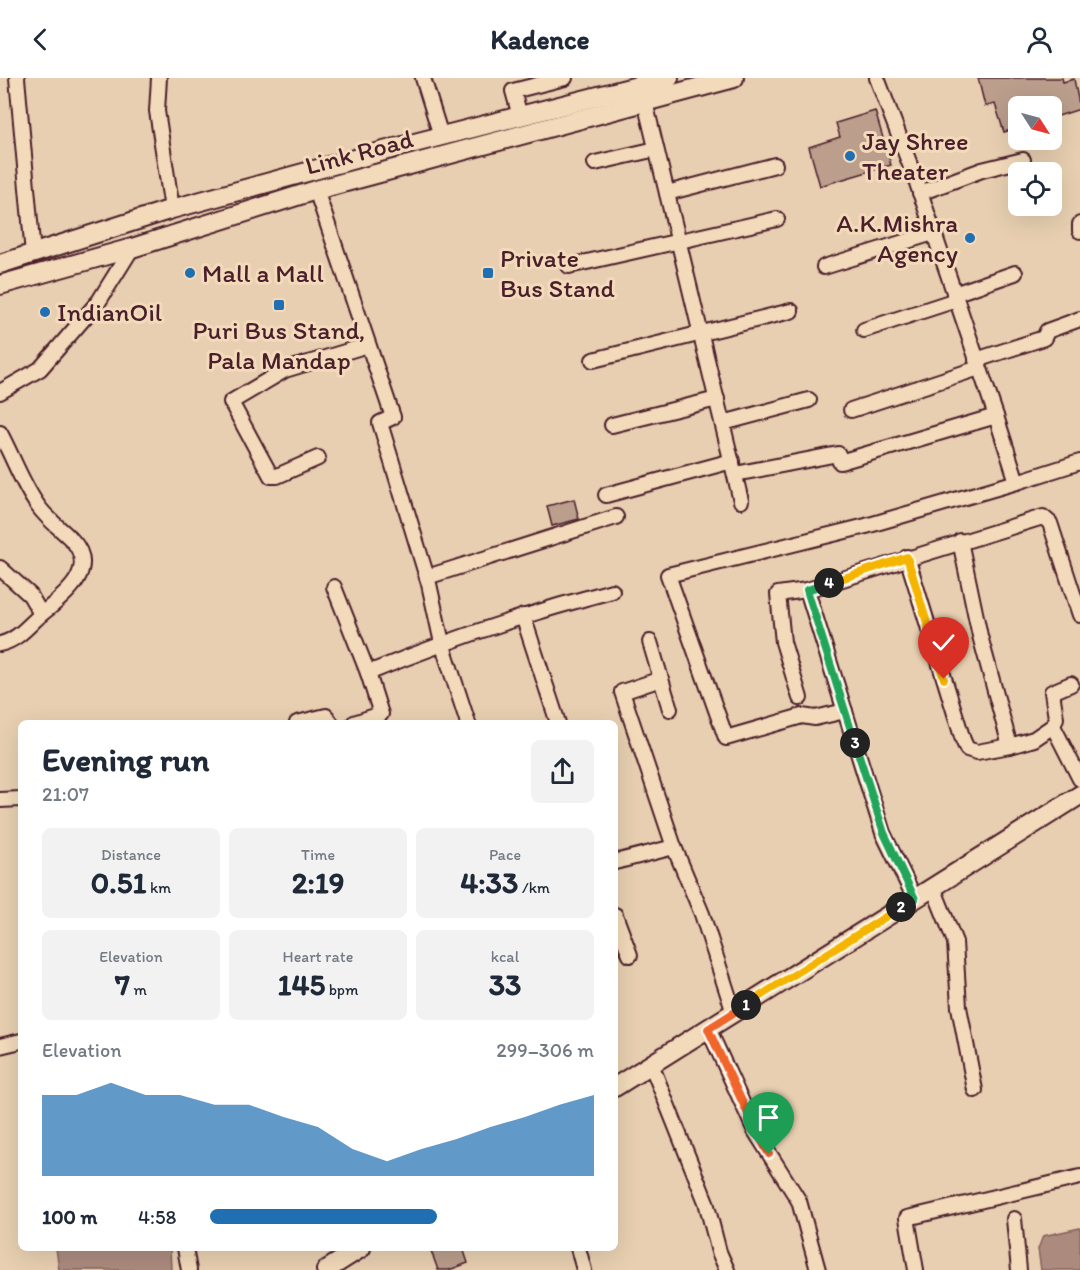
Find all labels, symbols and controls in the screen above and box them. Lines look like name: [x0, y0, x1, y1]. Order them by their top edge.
icon: back: [24, 23, 57, 56]
text: Kadence: [490, 23, 590, 56]
icon: person: [1023, 23, 1056, 56]
north arrow: [1008, 96, 1062, 150]
map controls: [1008, 96, 1062, 216]
street label: Link Road: [301, 122, 417, 182]
place label: Jay Shree Theater: [862, 125, 969, 187]
marker: Jay Shree Theater: [843, 149, 857, 163]
button: locate: [1008, 162, 1062, 216]
place label: A.K.Mishra Agency: [836, 207, 958, 269]
marker: A.K.Mishra Agency: [963, 231, 977, 245]
place label: Private Bus Stand: [500, 242, 615, 304]
place label: Mall a Mall: [202, 257, 324, 289]
marker: Mall a Mall: [183, 266, 197, 280]
marker: Private Bus Stand: [481, 266, 495, 280]
place label: IndianOil: [57, 296, 162, 328]
marker: Puri Bus Stand, Pala Mandap: [272, 298, 286, 312]
marker: IndianOil: [38, 305, 52, 319]
place label: Puri Bus Stand, Pala Mandap: [192, 314, 366, 376]
pin: 4: [814, 568, 844, 598]
text: 4: [824, 573, 834, 592]
pin: [918, 617, 969, 679]
icon: check: [927, 626, 960, 659]
pin: 3: [840, 728, 870, 758]
text: 3: [851, 733, 859, 752]
text: Evening run: [42, 740, 209, 779]
button: share: [531, 740, 594, 803]
text: 21:07: [42, 782, 89, 806]
text: Distance: [101, 845, 161, 864]
text: Time: [301, 845, 335, 864]
text: Pace: [489, 845, 521, 864]
text: 0.51: [91, 864, 146, 901]
text: 2:19: [292, 864, 344, 901]
text: 4:33: [460, 864, 518, 901]
text: km: [146, 878, 171, 897]
text: /km: [518, 878, 550, 897]
pin: 2: [886, 892, 916, 922]
text: 2: [897, 897, 905, 916]
text: Elevation: [99, 947, 163, 966]
text: Heart rate: [283, 947, 353, 966]
text: kcal: [491, 947, 519, 966]
text: 7: [115, 966, 130, 1003]
text: 145: [278, 966, 325, 1003]
text: 33: [489, 966, 521, 1003]
text: m: [130, 980, 147, 999]
text: bpm: [325, 980, 358, 999]
pin: 1: [731, 990, 761, 1020]
text: 1: [742, 995, 750, 1014]
text: Elevation: [42, 1038, 121, 1062]
text: 299–306 m: [496, 1038, 594, 1062]
pin: [743, 1092, 794, 1154]
icon: arrive: [752, 1101, 785, 1134]
text: 100 m: [42, 1205, 97, 1229]
text: 4:58: [138, 1205, 176, 1229]

